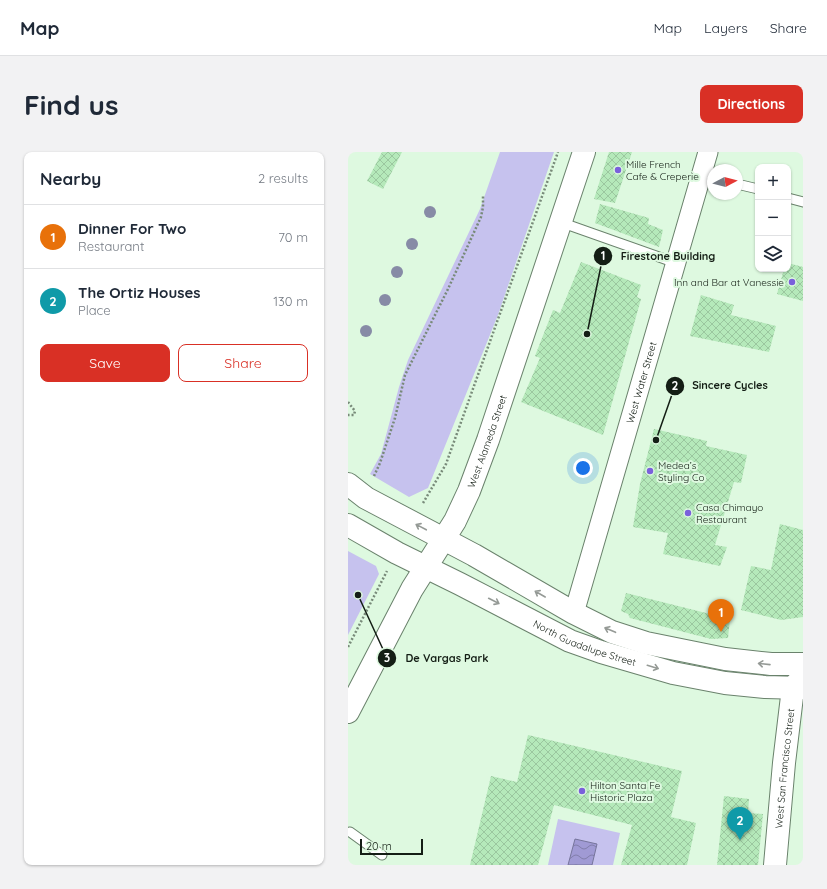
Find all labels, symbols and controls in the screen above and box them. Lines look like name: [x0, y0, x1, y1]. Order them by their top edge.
text: Map: [20, 16, 59, 40]
text: Map: [653, 19, 682, 37]
text: Layers: [704, 19, 748, 37]
text: Share: [770, 19, 807, 37]
button: Directions: [700, 85, 803, 123]
text: Find us: [24, 87, 118, 122]
place label: Mille French Cafe & Creperie: [626, 158, 699, 183]
north arrow: [707, 164, 743, 200]
map controls: [755, 164, 791, 272]
button: +: [755, 164, 791, 200]
marker: Mille French Cafe & Creperie: [613, 165, 623, 175]
text: Nearby: [40, 168, 101, 189]
text: 2 results: [258, 170, 308, 186]
button: −: [755, 200, 791, 236]
text: Dinner For Two: [78, 219, 186, 238]
text: 1: [50, 229, 56, 245]
text: 70 m: [278, 229, 308, 245]
button: layers: [755, 236, 791, 272]
text: Restaurant: [78, 238, 144, 254]
callout: Firestone Building: [593, 244, 724, 267]
text: 1: [601, 248, 605, 263]
text: Firestone Building: [621, 249, 715, 263]
place label: Inn and Bar at Vanessie: [674, 276, 784, 289]
marker: Inn and Bar at Vanessie: [787, 277, 797, 287]
text: The Ortiz Houses: [78, 283, 201, 302]
text: 2: [49, 293, 57, 309]
text: 130 m: [273, 293, 308, 309]
text: Place: [78, 302, 111, 318]
street label: West Water Street: [623, 340, 659, 425]
button: Save: [40, 344, 170, 382]
button: Share: [178, 344, 308, 382]
callout: Sincere Cycles: [665, 374, 776, 397]
text: 2: [672, 378, 679, 393]
text: Sincere Cycles: [692, 378, 768, 392]
street label: West Alameda Street: [464, 393, 509, 490]
your location: [573, 458, 593, 478]
place label: Medea’s Styling Co: [658, 459, 704, 484]
marker: Medea’s Styling Co: [645, 466, 655, 476]
place label: Casa Chimayo Restaurant: [696, 501, 763, 526]
marker: Casa Chimayo Restaurant: [683, 508, 693, 518]
one-way arrow: [415, 523, 427, 531]
one-way arrow: [534, 590, 546, 598]
one-way arrow: [488, 598, 500, 606]
pin: 1: [708, 599, 734, 632]
street label: North Guadalupe Street: [531, 617, 638, 669]
one-way arrow: [605, 626, 617, 634]
callout: De Vargas Park: [377, 646, 496, 669]
text: 3: [384, 650, 390, 665]
text: De Vargas Park: [405, 651, 489, 665]
one-way arrow: [758, 660, 771, 667]
one-way arrow: [646, 664, 659, 671]
street label: West San Francisco Street: [772, 707, 797, 829]
place label: Hilton Santa Fe Historic Plaza: [590, 779, 661, 804]
marker: Hilton Santa Fe Historic Plaza: [577, 786, 587, 796]
pin: 2: [727, 807, 753, 840]
scale bar: [360, 837, 423, 856]
text: 20 m: [366, 839, 392, 853]

